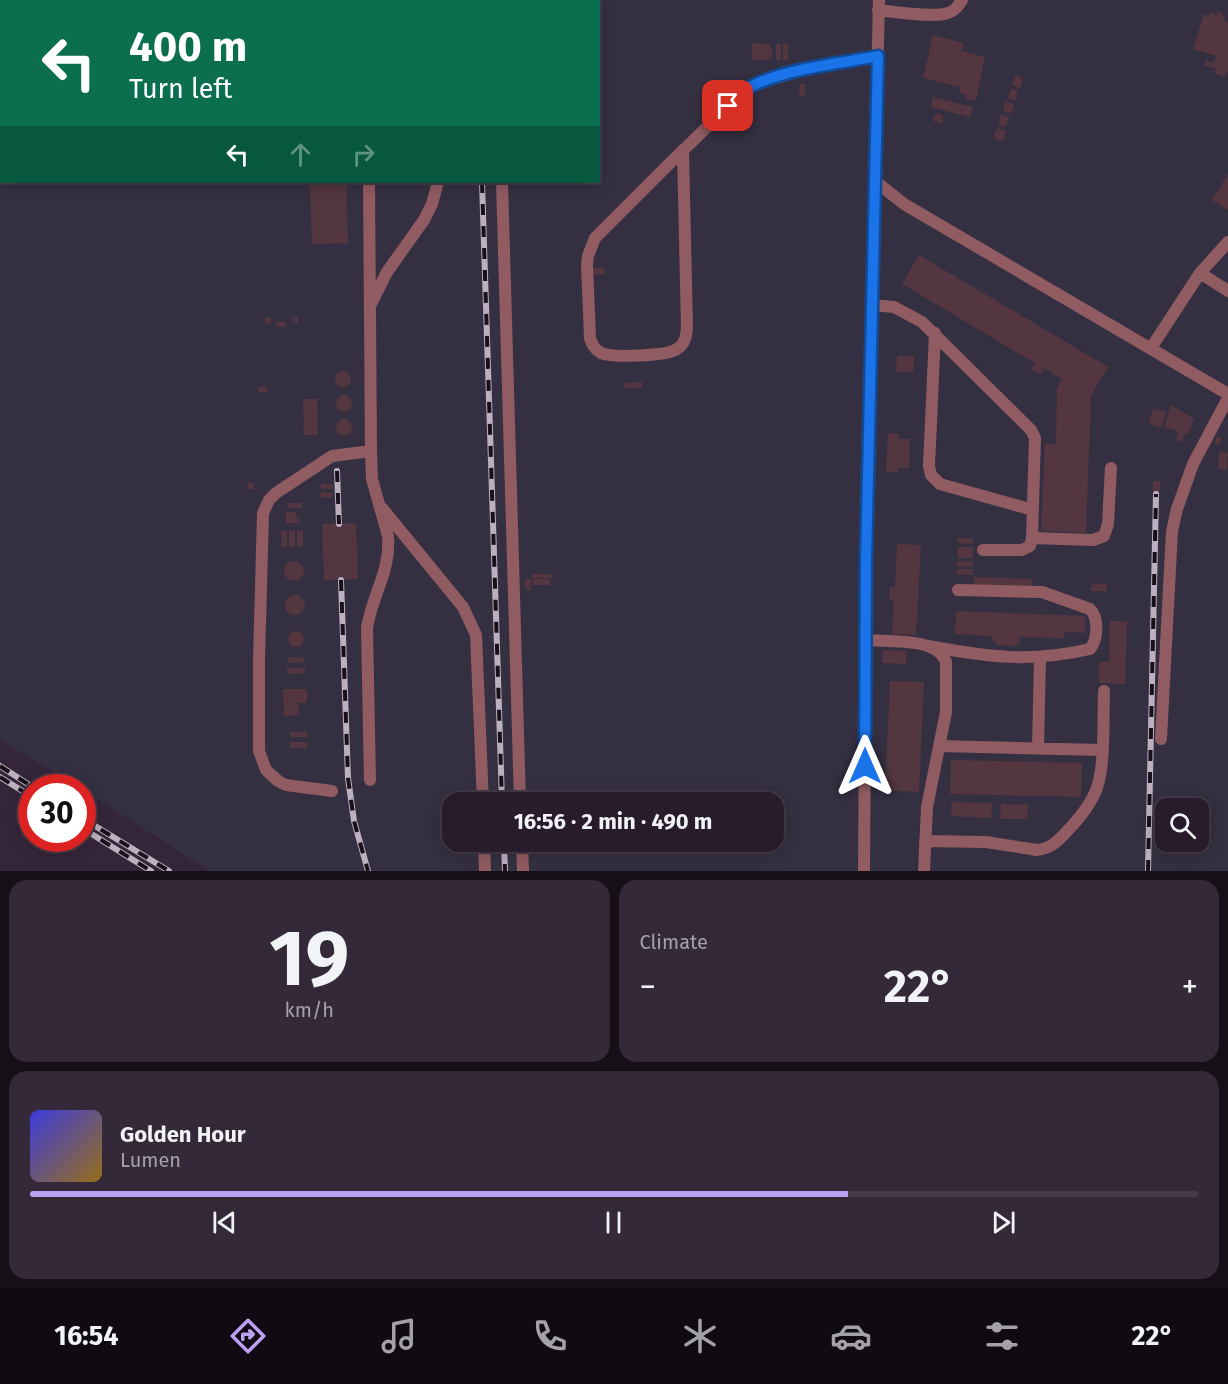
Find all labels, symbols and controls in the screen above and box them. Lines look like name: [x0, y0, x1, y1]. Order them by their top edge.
text: 400 m: [129, 22, 247, 72]
icon: left: [30, 24, 108, 102]
text: Turn left: [129, 73, 232, 105]
pin: [702, 80, 753, 131]
icon: arrive: [711, 89, 744, 122]
icon: left: [221, 138, 254, 171]
icon: ahead: [284, 138, 317, 171]
icon: right: [347, 138, 380, 171]
position arrow: [833, 734, 897, 798]
speed limit sign: 30: [18, 774, 96, 852]
map controls: [1155, 798, 1209, 852]
button: search: [1155, 798, 1209, 852]
text: 16:56 · 2 min · 490 m: [514, 808, 712, 835]
text: 19: [269, 912, 349, 1006]
text: Climate: [640, 930, 708, 954]
text: 22°: [884, 960, 954, 1014]
text: −: [640, 967, 656, 1007]
text: +: [1182, 967, 1198, 1007]
text: km/h: [285, 998, 334, 1022]
text: Golden Hour: [120, 1121, 246, 1148]
text: Lumen: [120, 1148, 181, 1172]
icon: previous: [208, 1206, 241, 1239]
icon: pause: [597, 1206, 630, 1239]
icon: next: [987, 1206, 1020, 1239]
icon: directions: [227, 1315, 269, 1357]
icon: music: [378, 1315, 420, 1357]
icon: phone: [529, 1315, 571, 1357]
icon: climate: [679, 1315, 721, 1357]
icon: car: [830, 1315, 872, 1357]
icon: filters: [981, 1315, 1023, 1357]
text: 16:54: [54, 1320, 119, 1352]
text: 22°: [1132, 1320, 1174, 1352]

